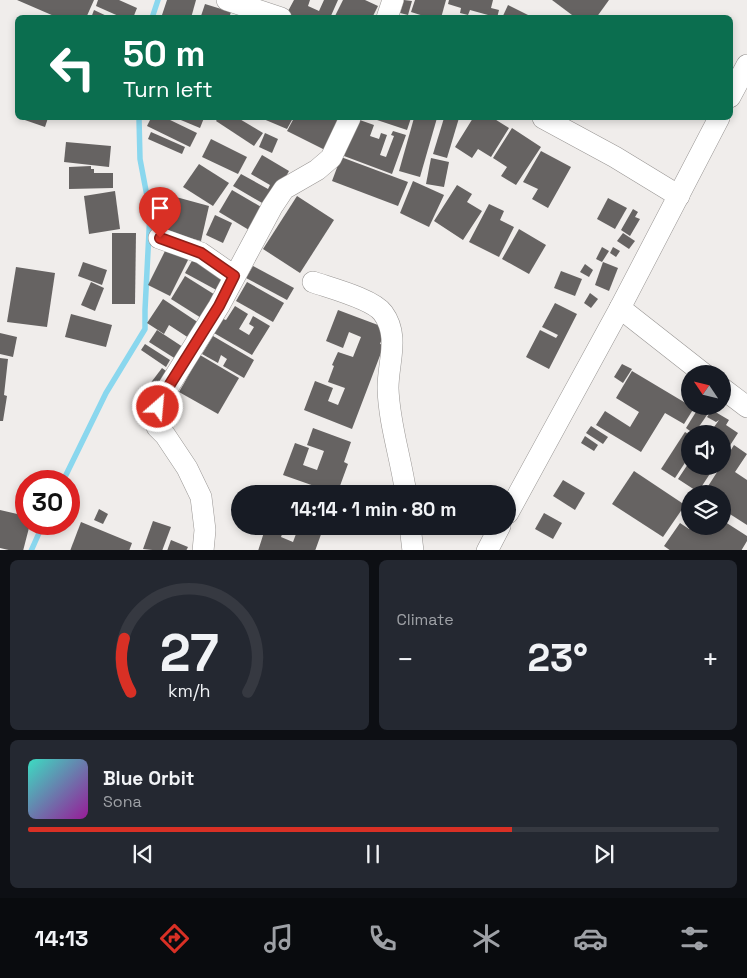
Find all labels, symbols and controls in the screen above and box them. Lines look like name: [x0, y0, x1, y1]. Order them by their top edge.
text: 50 m: [123, 32, 205, 76]
icon: left: [40, 35, 105, 100]
text: Turn left: [123, 75, 213, 103]
pin: [139, 187, 181, 238]
icon: arrive: [146, 194, 174, 222]
north arrow: [681, 365, 731, 415]
map controls: [681, 365, 731, 535]
position arrow: [131, 380, 183, 432]
button: sound: [681, 425, 731, 475]
speed limit sign: 30: [15, 470, 80, 535]
button: layers: [681, 485, 731, 535]
text: 14:14 · 1 min · 80 m: [291, 497, 456, 522]
text: Climate: [397, 609, 454, 630]
text: 27: [160, 620, 219, 686]
text: 23°: [527, 634, 588, 682]
text: −: [397, 641, 414, 677]
text: +: [702, 641, 719, 677]
text: km/h: [168, 679, 211, 702]
text: Blue Orbit: [103, 766, 194, 791]
text: Sona: [103, 791, 142, 812]
icon: previous: [129, 840, 157, 868]
icon: pause: [359, 840, 387, 868]
icon: next: [590, 840, 618, 868]
icon: directions: [157, 921, 192, 956]
icon: music: [261, 921, 296, 956]
icon: phone: [365, 921, 400, 956]
icon: climate: [469, 921, 504, 956]
icon: car: [573, 921, 608, 956]
icon: filters: [677, 921, 712, 956]
text: 14:13: [35, 924, 88, 952]

